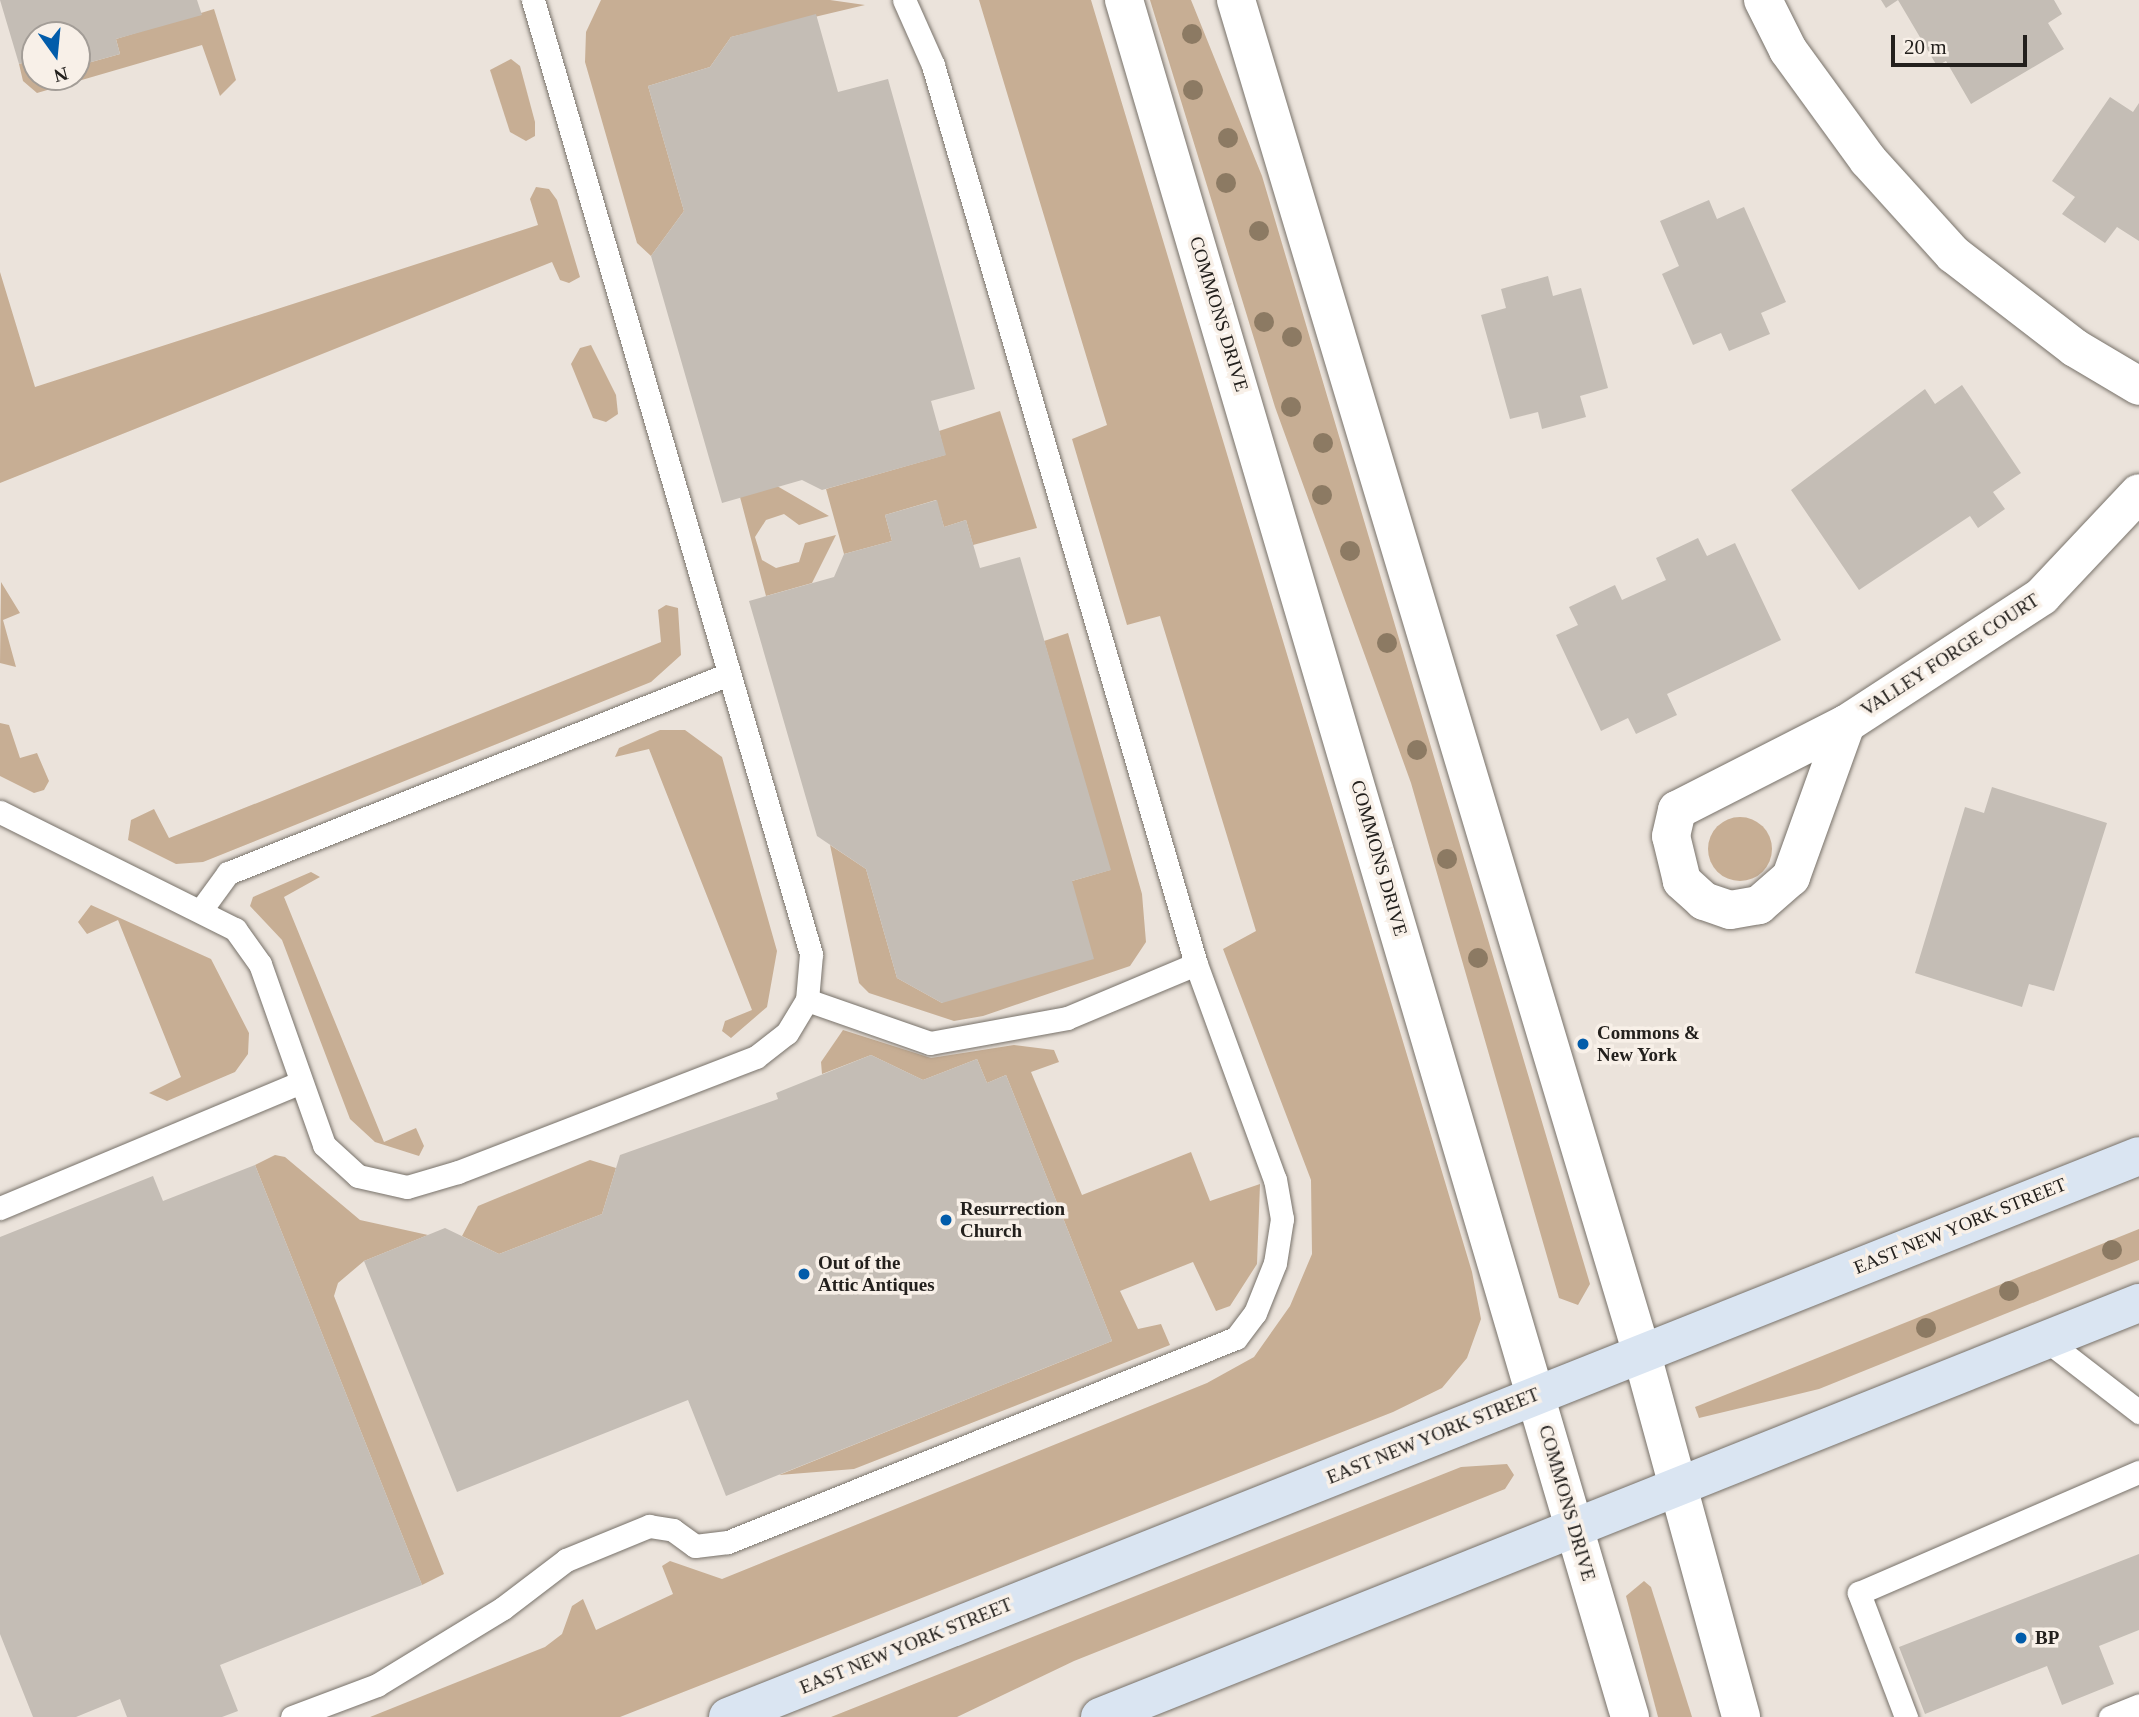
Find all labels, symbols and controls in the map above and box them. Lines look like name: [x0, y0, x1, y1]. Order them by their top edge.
north arrow: [21, 21, 91, 91]
scale bar: [1894, 21, 2030, 65]
text: 20 m: [1904, 35, 1947, 59]
text: N: [52, 63, 70, 87]
street label: COMMONS DRIVE: [1185, 234, 1253, 394]
street label: VALLEY FORGE COURT: [1856, 589, 2044, 721]
street label: COMMONS DRIVE: [1346, 777, 1412, 939]
place label: Commons & New York: [1597, 1022, 1700, 1066]
marker: Commons & New York: [1575, 1036, 1591, 1052]
street label: EAST NEW YORK STREET: [1850, 1173, 2070, 1279]
place label: Resurrection Church: [960, 1198, 1065, 1242]
marker: Resurrection Church: [938, 1212, 954, 1228]
place label: Out of the Attic Antiques: [818, 1252, 936, 1296]
marker: Out of the Attic Antiques: [796, 1266, 812, 1282]
street label: EAST NEW YORK STREET: [1323, 1383, 1543, 1489]
street label: COMMONS DRIVE: [1534, 1422, 1600, 1584]
street label: EAST NEW YORK STREET: [796, 1593, 1016, 1699]
place label: BP: [2035, 1627, 2059, 1649]
marker: BP: [2013, 1630, 2029, 1646]

